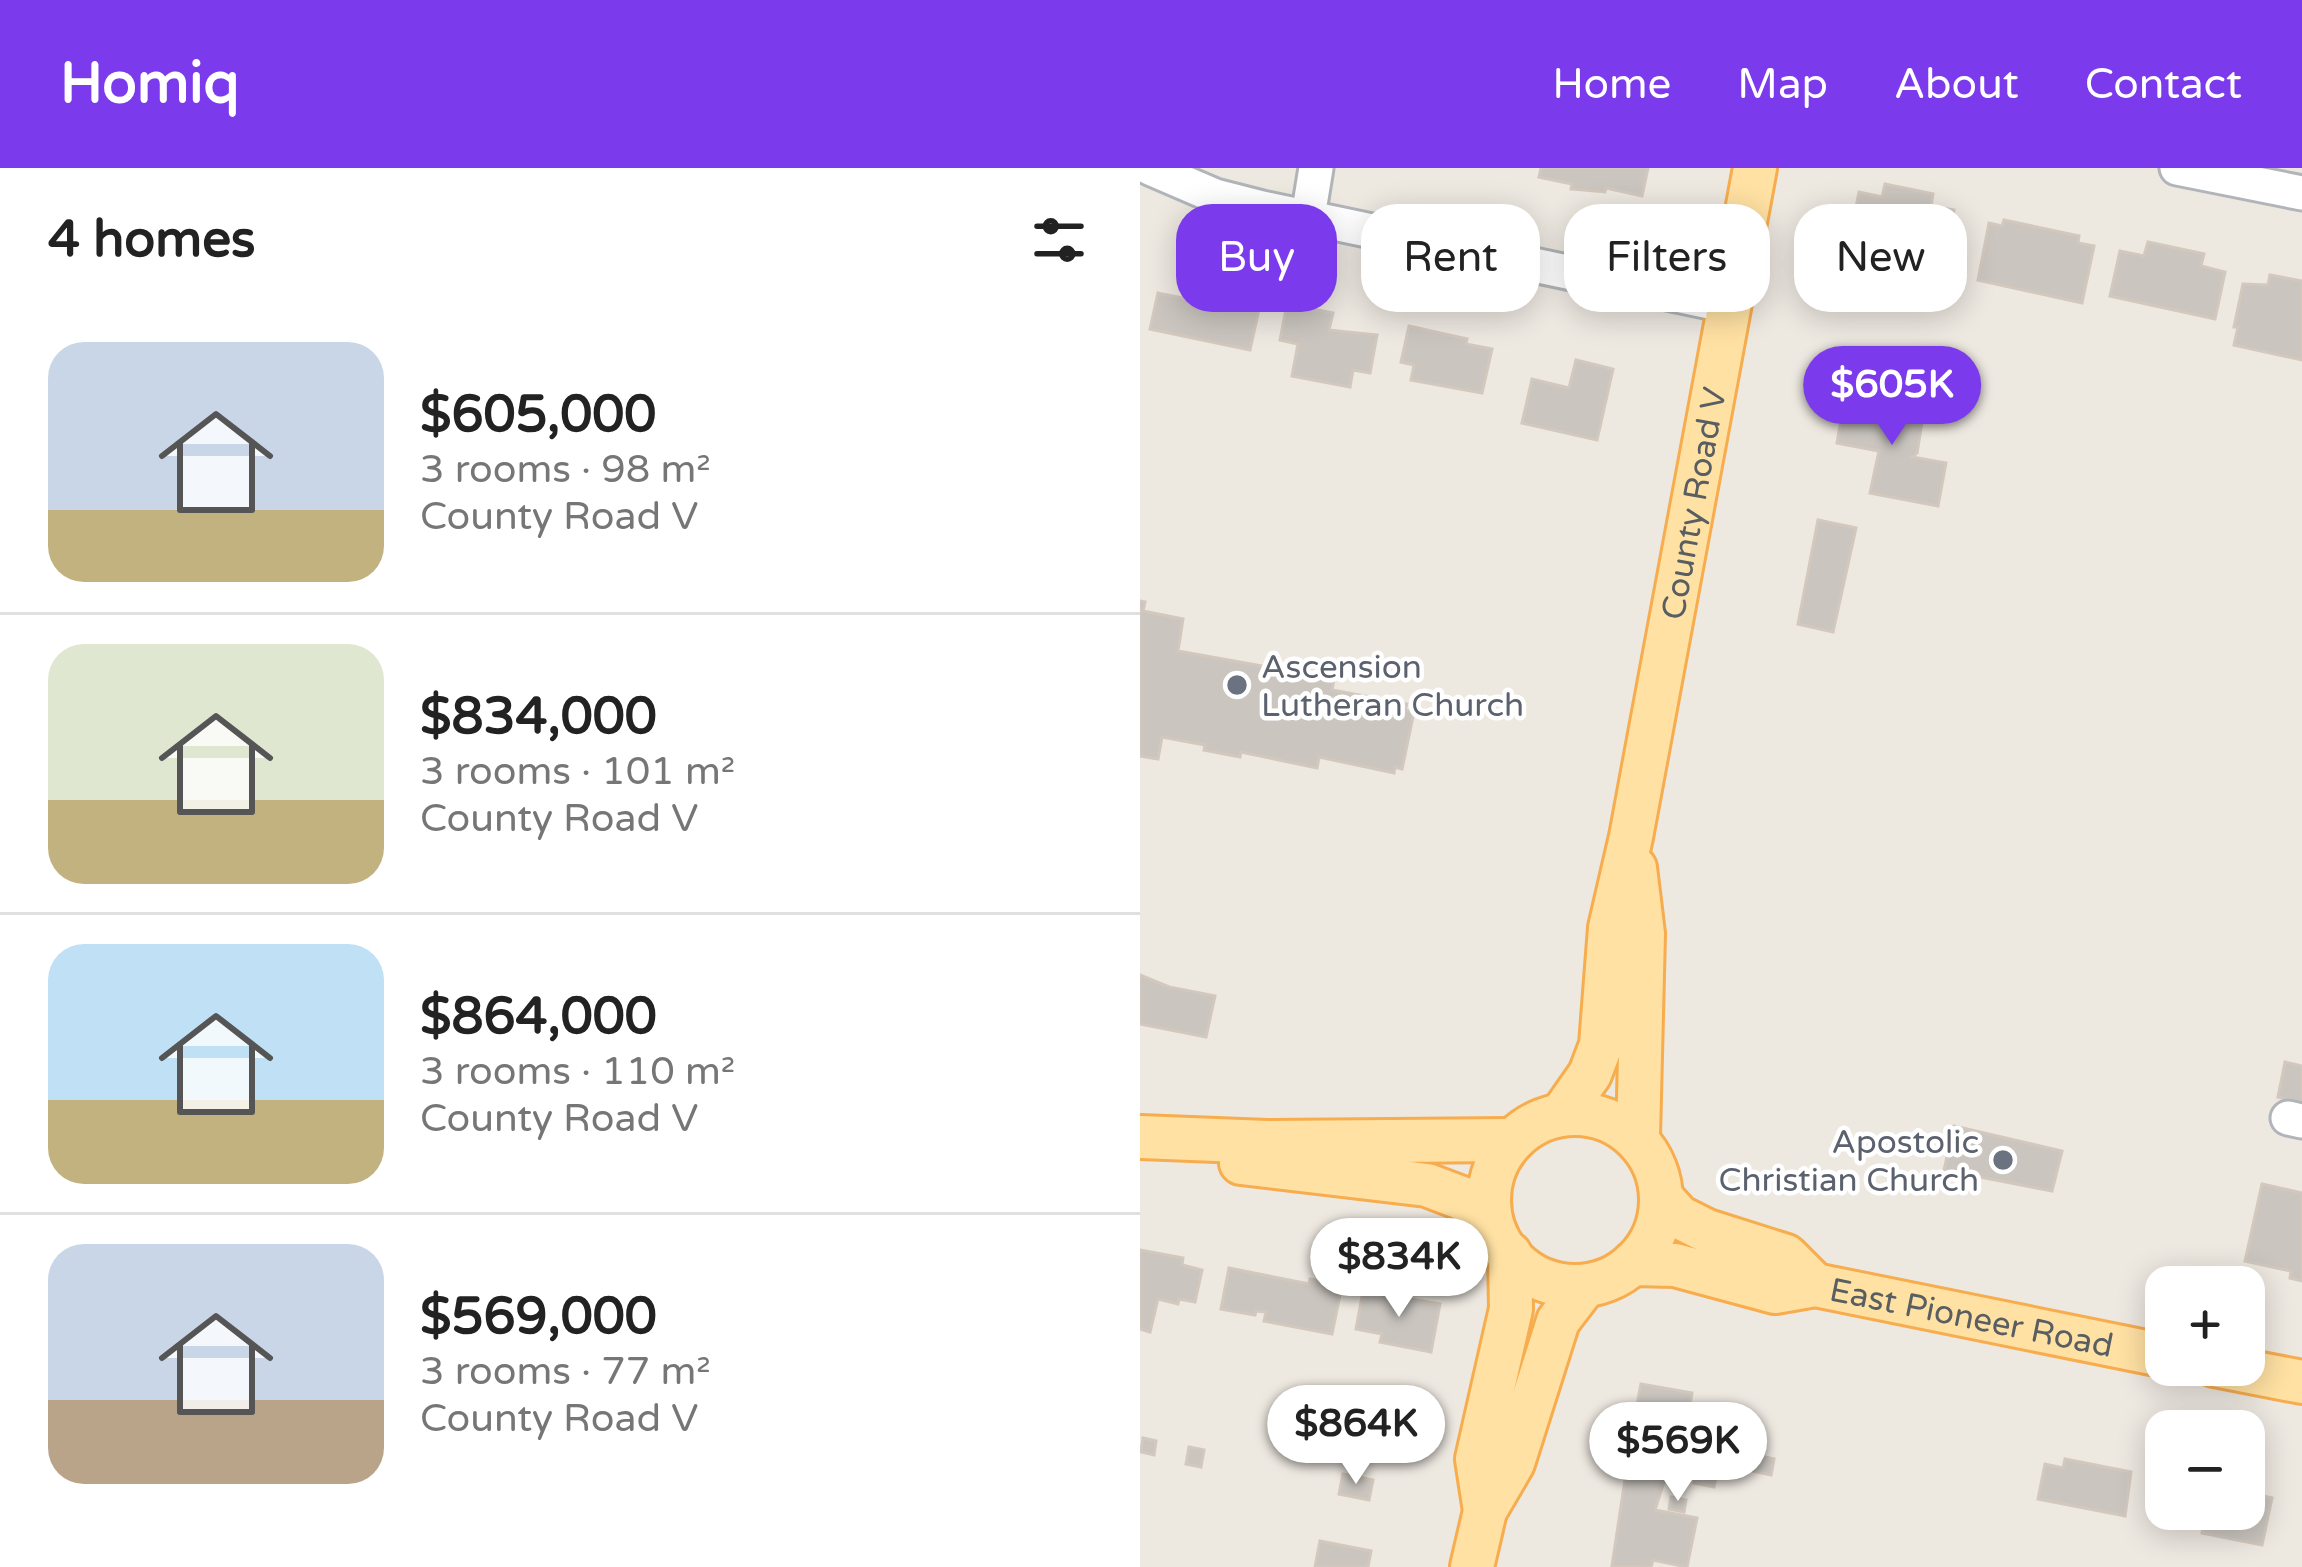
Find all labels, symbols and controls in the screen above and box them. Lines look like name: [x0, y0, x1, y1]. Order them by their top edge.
text: Homiq: [60, 50, 239, 118]
text: Home: [1552, 59, 1671, 110]
text: Map: [1737, 59, 1828, 110]
text: About: [1894, 59, 2019, 110]
text: Contact: [2085, 59, 2242, 110]
chip: Buy: [1176, 204, 1337, 312]
chip: Rent: [1361, 204, 1540, 312]
chip: Filters: [1564, 204, 1770, 312]
chip: New: [1794, 204, 1967, 312]
icon: filters: [1026, 207, 1092, 273]
text: 4 homes: [48, 209, 256, 271]
pin: $605K: [1808, 346, 1976, 448]
text: $605K: [1830, 361, 1954, 408]
text: $605,000: [420, 384, 656, 446]
street label: County Road V: [1654, 384, 1735, 623]
icon: home: [144, 390, 288, 534]
text: 3 rooms · 98 m²: [420, 446, 711, 493]
text: County Road V: [420, 493, 698, 540]
place label: Ascension Lutheran Church: [1261, 648, 1524, 725]
marker: Ascension Lutheran Church: [1224, 672, 1250, 698]
text: $834,000: [420, 686, 657, 748]
icon: home: [144, 692, 288, 836]
text: 3 rooms · 101 m²: [420, 748, 735, 795]
text: County Road V: [420, 795, 698, 842]
text: $864,000: [420, 986, 657, 1048]
icon: home: [144, 992, 288, 1136]
text: 3 rooms · 110 m²: [420, 1048, 735, 1095]
text: County Road V: [420, 1095, 698, 1142]
place label: Apostolic Christian Church: [1719, 1123, 1979, 1200]
marker: Apostolic Christian Church: [1990, 1147, 2016, 1173]
pin: $834K: [1315, 1218, 1483, 1320]
text: $834K: [1337, 1233, 1461, 1280]
map controls: [2145, 1266, 2265, 1530]
button: +: [2145, 1266, 2265, 1386]
street label: East Pioneer Road: [1826, 1270, 2117, 1366]
text: $569,000: [420, 1286, 657, 1348]
icon: home: [144, 1292, 288, 1436]
text: 3 rooms · 77 m²: [420, 1348, 711, 1395]
pin: $864K: [1272, 1385, 1440, 1487]
text: County Road V: [420, 1395, 698, 1442]
text: $864K: [1294, 1400, 1418, 1447]
pin: $569K: [1594, 1402, 1762, 1504]
button: −: [2145, 1410, 2265, 1530]
text: $569K: [1616, 1417, 1740, 1464]

